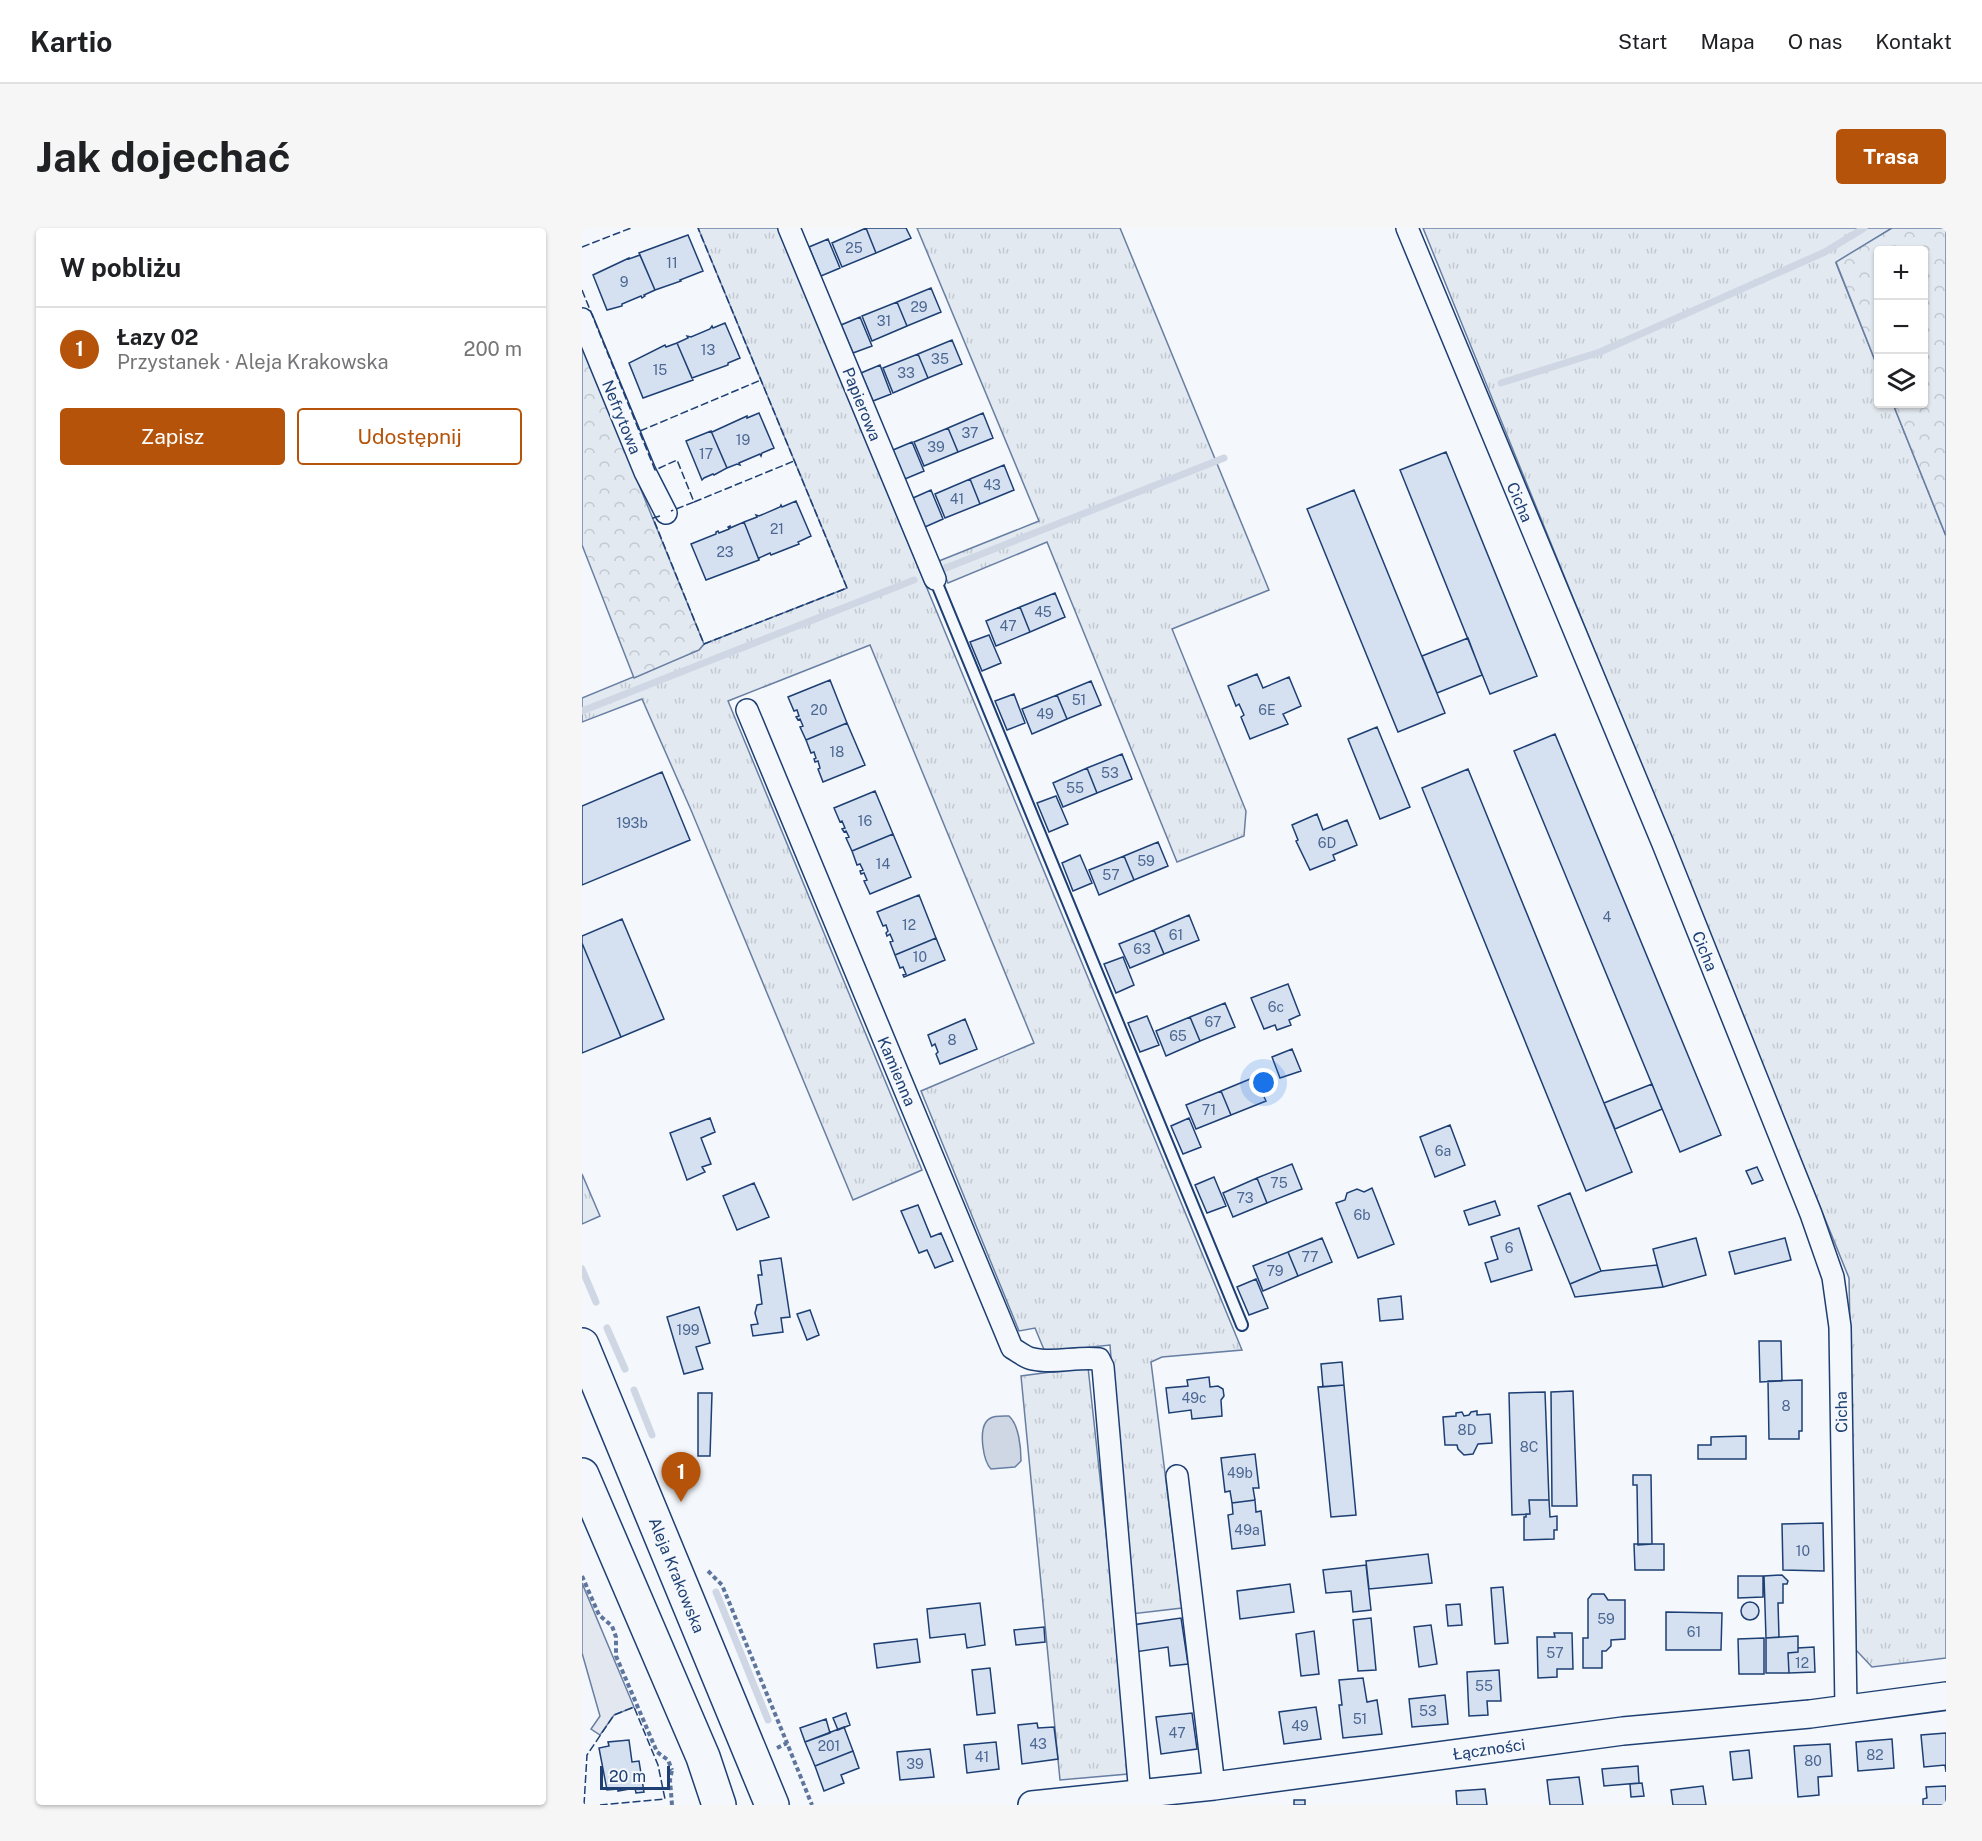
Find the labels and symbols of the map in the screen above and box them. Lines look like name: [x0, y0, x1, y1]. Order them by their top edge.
house number: 25: [845, 240, 863, 256]
house number: 11: [666, 255, 678, 271]
house number: 9: [620, 274, 629, 290]
house number: 29: [910, 299, 928, 315]
house number: 31: [877, 313, 891, 329]
house number: 13: [701, 342, 715, 358]
house number: 35: [931, 351, 949, 367]
house number: 15: [653, 362, 667, 378]
street label: Papierowa: [838, 365, 885, 444]
house number: 33: [897, 365, 915, 381]
street label: Nefrytowa: [598, 377, 645, 457]
house number: 37: [962, 425, 978, 441]
house number: 19: [736, 432, 750, 448]
house number: 39: [927, 439, 945, 455]
house number: 17: [699, 446, 713, 462]
house number: 43: [983, 477, 1001, 493]
street label: Cicha: [1503, 479, 1536, 525]
house number: 41: [950, 491, 964, 507]
house number: 21: [770, 521, 784, 537]
house number: 23: [716, 544, 734, 560]
house number: 45: [1034, 604, 1052, 620]
house number: 47: [999, 618, 1017, 634]
house number: 51: [1072, 692, 1086, 708]
house number: 20: [811, 702, 827, 718]
house number: 6E: [1258, 702, 1276, 718]
house number: 49: [1036, 706, 1054, 722]
house number: 18: [830, 744, 844, 760]
house number: 53: [1101, 765, 1119, 781]
house number: 55: [1066, 780, 1084, 796]
house number: 16: [858, 813, 872, 829]
house number: 193b: [616, 815, 648, 831]
house number: 6D: [1318, 835, 1336, 851]
house number: 59: [1137, 853, 1155, 869]
house number: 14: [876, 856, 890, 872]
house number: 57: [1102, 867, 1120, 883]
house number: 4: [1603, 909, 1612, 925]
house number: 12: [902, 917, 916, 933]
house number: 61: [1169, 927, 1183, 943]
street label: Cicha: [1688, 928, 1721, 974]
house number: 63: [1133, 941, 1151, 957]
house number: 10: [913, 949, 927, 965]
house number: 6c: [1268, 999, 1284, 1015]
house number: 67: [1205, 1014, 1221, 1030]
house number: 65: [1169, 1028, 1187, 1044]
house number: 8: [947, 1032, 957, 1048]
street label: Kamienna: [873, 1034, 920, 1109]
your location: [1249, 1068, 1278, 1097]
house number: 71: [1202, 1102, 1216, 1118]
house number: 6a: [1435, 1143, 1451, 1159]
house number: 75: [1270, 1175, 1288, 1191]
house number: 73: [1237, 1190, 1254, 1206]
house number: 6b: [1353, 1207, 1371, 1223]
house number: 6: [1505, 1240, 1514, 1256]
house number: 77: [1302, 1249, 1319, 1265]
house number: 79: [1267, 1263, 1284, 1279]
house number: 199: [676, 1322, 700, 1338]
house number: 49c: [1181, 1390, 1207, 1406]
street label: Cicha: [1832, 1391, 1851, 1433]
house number: 8: [1781, 1398, 1791, 1414]
house number: 8D: [1458, 1422, 1476, 1438]
house number: 8C: [1520, 1439, 1538, 1455]
pin: 1: [662, 1452, 700, 1502]
house number: 49b: [1227, 1465, 1253, 1481]
street label: Aleja Krakowska: [645, 1515, 708, 1636]
house number: 49a: [1234, 1522, 1260, 1538]
house number: 10: [1796, 1543, 1810, 1559]
house number: 59: [1597, 1611, 1615, 1627]
house number: 61: [1687, 1624, 1701, 1640]
house number: 57: [1546, 1645, 1564, 1661]
house number: 12: [1795, 1655, 1809, 1671]
house number: 55: [1475, 1678, 1493, 1694]
house number: 53: [1419, 1703, 1437, 1719]
house number: 51: [1353, 1711, 1367, 1727]
house number: 49: [1291, 1718, 1309, 1734]
house number: 47: [1168, 1725, 1186, 1741]
street label: Łączności: [1452, 1735, 1527, 1764]
house number: 43: [1029, 1736, 1047, 1752]
house number: 201: [818, 1738, 840, 1754]
house number: 82: [1866, 1747, 1884, 1763]
house number: 41: [975, 1749, 989, 1765]
house number: 80: [1804, 1753, 1822, 1769]
house number: 39: [906, 1756, 924, 1772]
scale bar: [600, 1763, 670, 1790]

